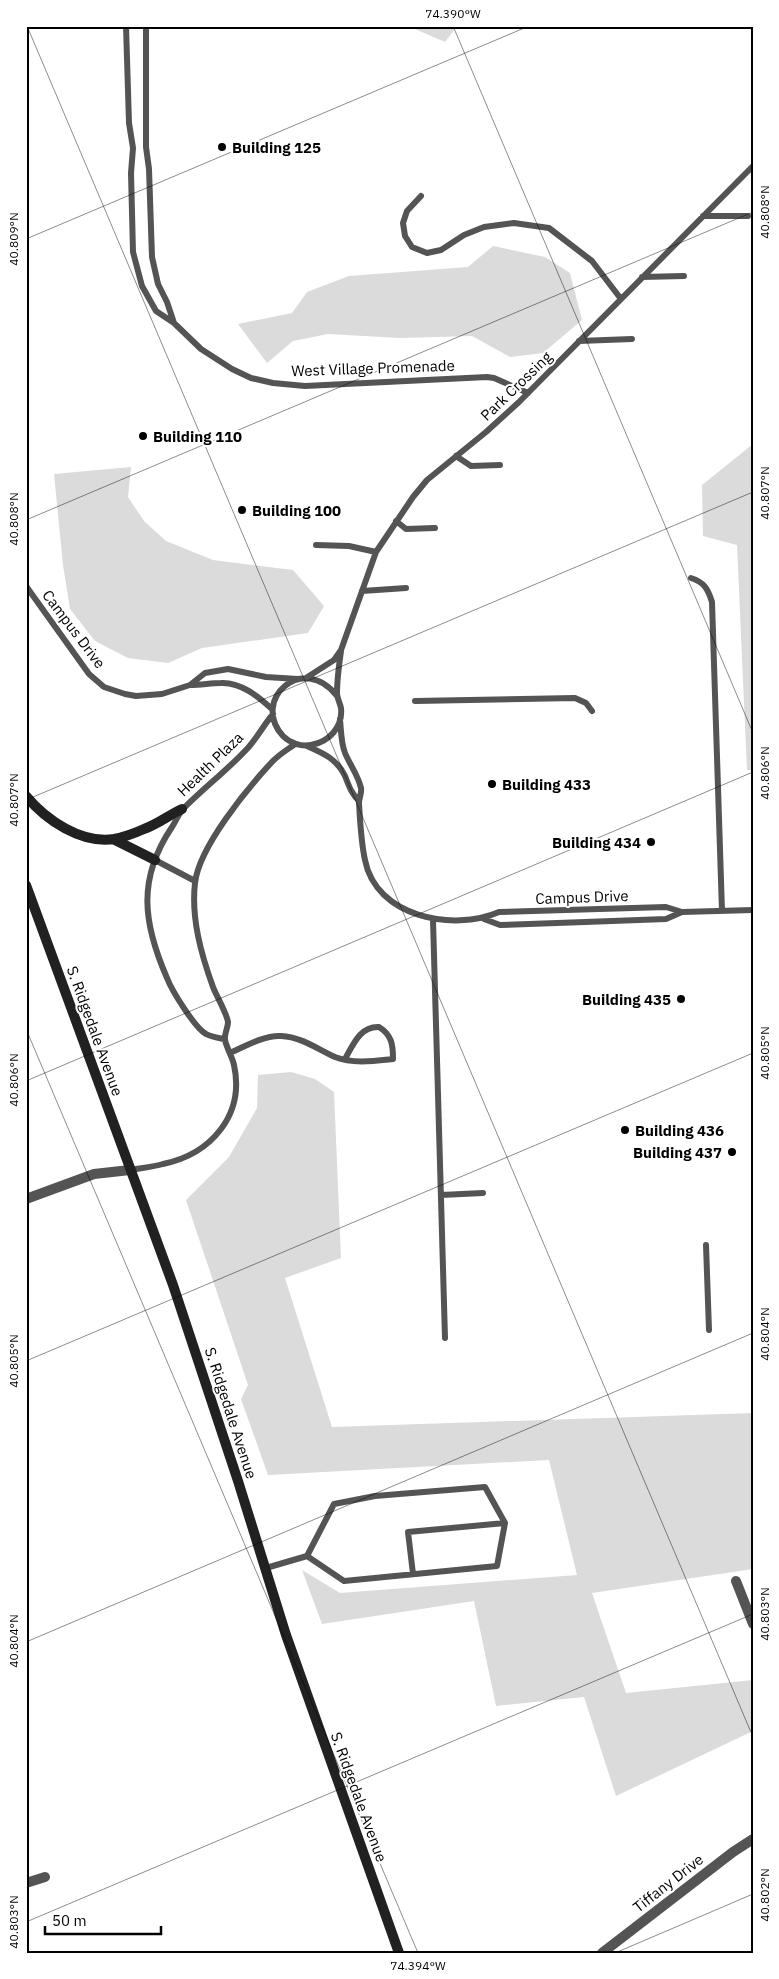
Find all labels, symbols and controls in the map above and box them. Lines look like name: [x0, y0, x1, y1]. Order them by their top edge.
text: 74.390°W: [425, 6, 481, 21]
place label: Building 125: [232, 138, 321, 157]
marker: Building 125: [216, 141, 228, 153]
text: 40.808°N: [757, 185, 772, 239]
text: 40.809°N: [6, 212, 21, 266]
street label: Park Crossing: [476, 347, 556, 425]
street label: West Village Promenade: [291, 356, 455, 380]
place label: Building 110: [153, 427, 242, 446]
marker: Building 110: [137, 430, 149, 442]
text: 40.807°N: [757, 466, 772, 520]
text: 40.808°N: [6, 492, 21, 546]
place label: Building 100: [252, 501, 341, 520]
marker: Building 100: [236, 504, 248, 516]
street label: Campus Drive: [38, 586, 110, 672]
street label: Health Plaza: [173, 728, 247, 800]
text: 40.806°N: [757, 746, 772, 800]
text: 40.807°N: [6, 773, 21, 827]
place label: Building 433: [502, 775, 591, 794]
marker: Building 433: [486, 778, 498, 790]
place label: Building 434: [552, 833, 641, 852]
marker: Building 434: [645, 836, 657, 848]
street label: Campus Drive: [535, 886, 629, 908]
street label: S. Ridgedale Avenue: [63, 963, 127, 1099]
place label: Building 435: [582, 990, 671, 1009]
marker: Building 435: [675, 993, 687, 1005]
text: 40.805°N: [757, 1026, 772, 1080]
text: 40.806°N: [6, 1053, 21, 1107]
place label: Building 436: [635, 1121, 724, 1140]
marker: Building 436: [619, 1124, 631, 1136]
place label: Building 437: [633, 1143, 722, 1162]
marker: Building 437: [726, 1146, 738, 1158]
text: 40.804°N: [757, 1307, 772, 1361]
text: 40.805°N: [6, 1334, 21, 1388]
street label: S. Ridgedale Avenue: [201, 1345, 261, 1481]
text: 40.803°N: [757, 1587, 772, 1641]
text: 40.804°N: [6, 1614, 21, 1668]
street label: S. Ridgedale Avenue: [327, 1729, 391, 1865]
street label: Tiffany Drive: [629, 1850, 707, 1916]
text: 40.802°N: [757, 1868, 772, 1922]
text: 40.803°N: [6, 1895, 21, 1949]
scale bar: [45, 1904, 161, 1936]
text: 50 m: [52, 1911, 87, 1930]
text: 74.394°W: [390, 1958, 446, 1973]

